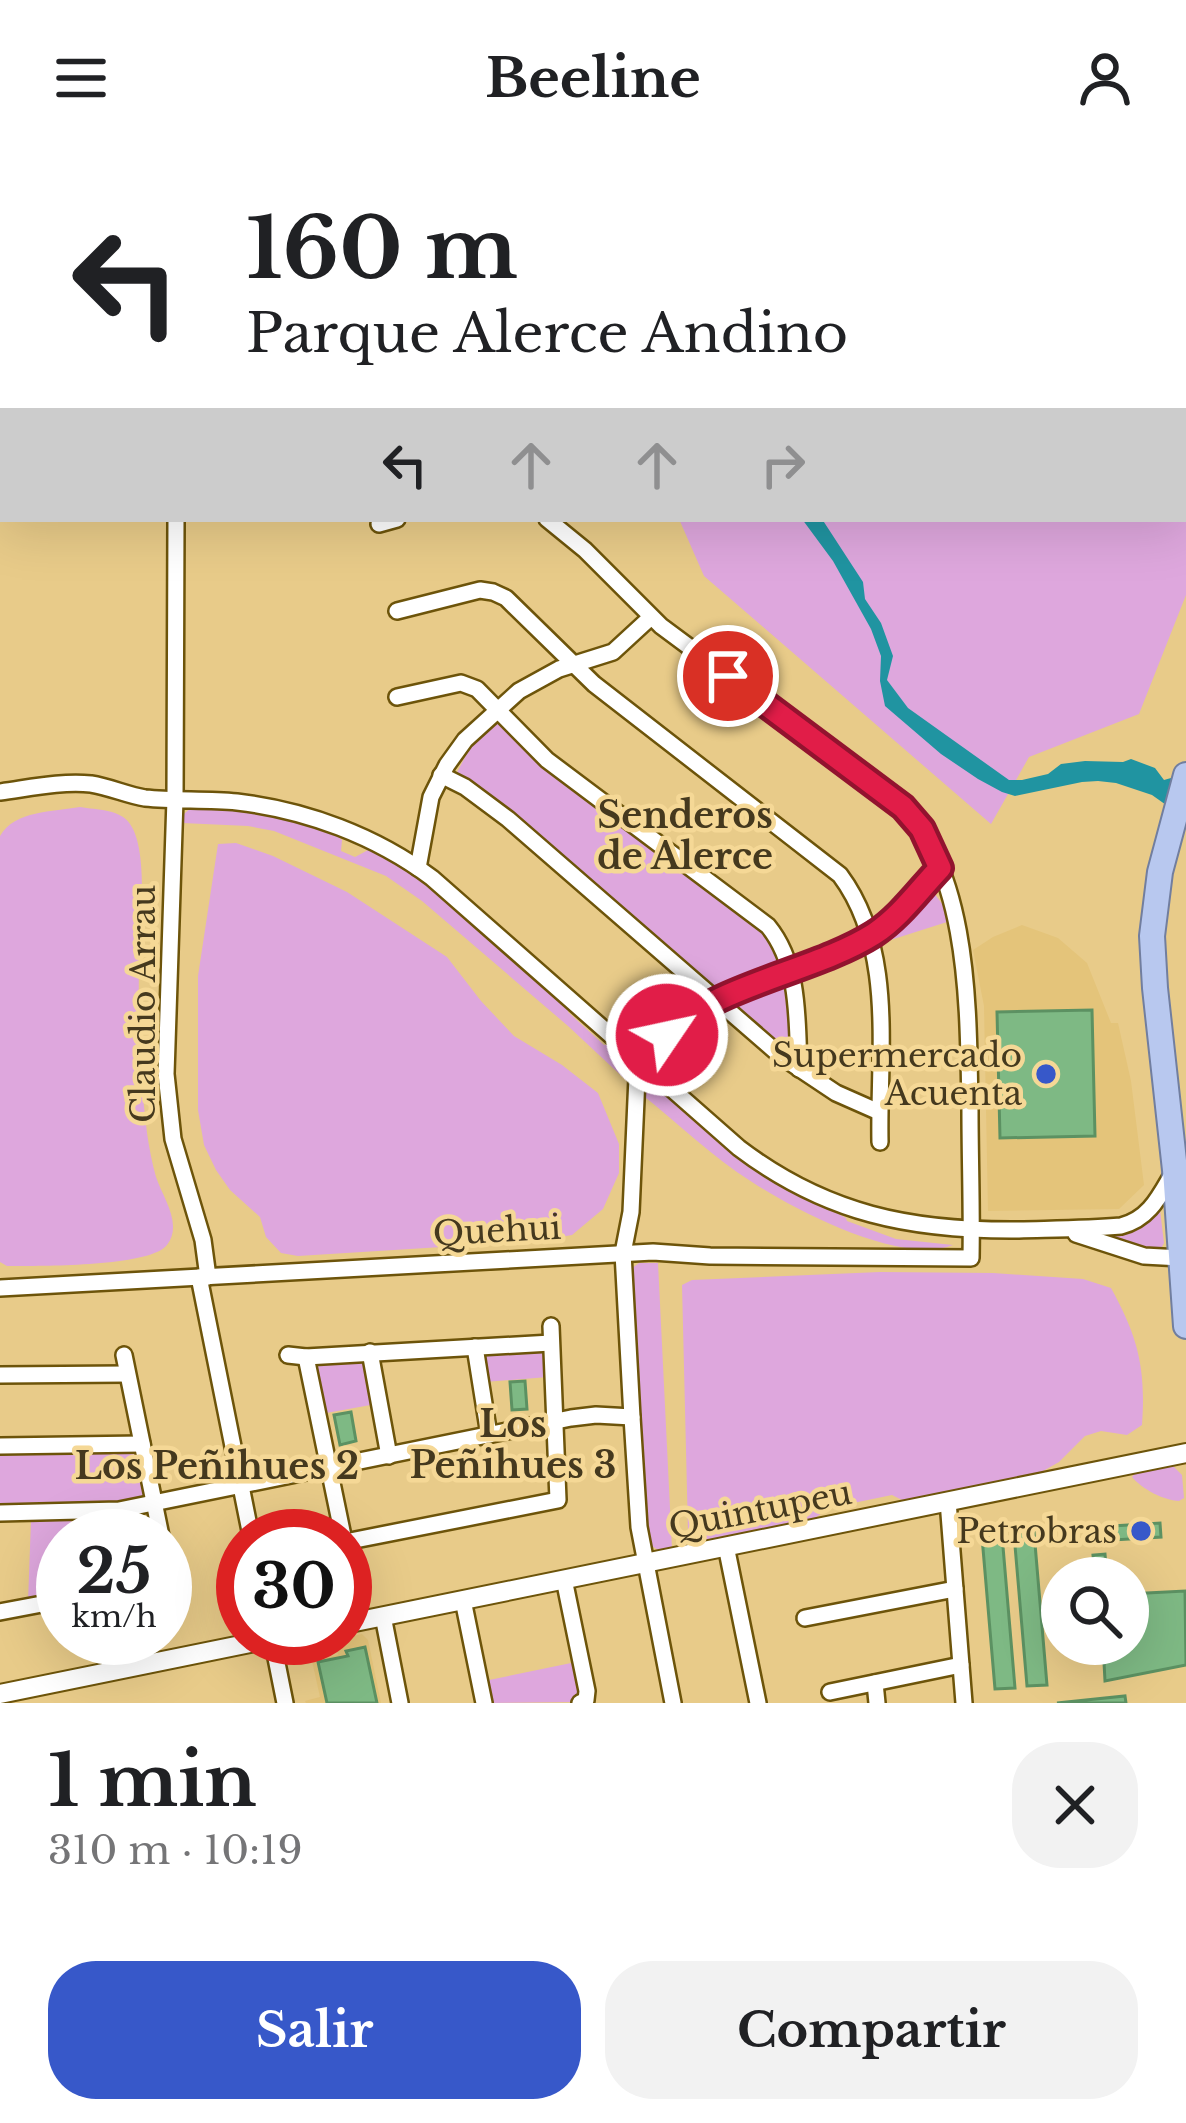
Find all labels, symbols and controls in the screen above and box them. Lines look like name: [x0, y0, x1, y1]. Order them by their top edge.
icon: menu: [48, 45, 114, 111]
text: Beeline: [485, 45, 701, 112]
icon: person: [1072, 45, 1138, 111]
text: 160 m: [246, 197, 518, 301]
icon: left: [48, 204, 204, 360]
text: Parque Alerce Andino: [246, 300, 848, 367]
icon: left: [372, 432, 438, 498]
icon: ahead: [498, 432, 564, 498]
icon: ahead: [624, 432, 690, 498]
icon: right: [750, 432, 816, 498]
pin: [677, 625, 779, 727]
icon: arrive: [695, 643, 761, 709]
district label: Senderos de Alerce: [597, 793, 773, 879]
street label: Claudio Arrau: [123, 885, 164, 1123]
position arrow: [604, 972, 730, 1098]
place label: Supermercado Acuenta: [772, 1035, 1023, 1114]
marker: Supermercado Acuenta: [1033, 1061, 1059, 1087]
street label: Quehui: [432, 1207, 562, 1254]
district label: Los Peñihues 3: [410, 1402, 616, 1488]
district label: Los Peñihues 2: [75, 1444, 359, 1489]
street label: Quintupeu: [665, 1472, 855, 1547]
speed limit sign: 30: [216, 1509, 372, 1665]
place label: Petrobras: [956, 1511, 1117, 1552]
marker: Petrobras: [1128, 1518, 1154, 1544]
text: 25: [77, 1535, 151, 1609]
map controls: [1041, 1557, 1149, 1665]
button: search: [1041, 1557, 1149, 1665]
text: km/h: [71, 1598, 157, 1635]
text: 1 min: [48, 1736, 257, 1825]
button: close: [1012, 1742, 1138, 1868]
text: 310 m · 10:19: [48, 1826, 303, 1875]
button: Salir: [48, 1961, 581, 2099]
button: Compartir: [605, 1961, 1138, 2099]

